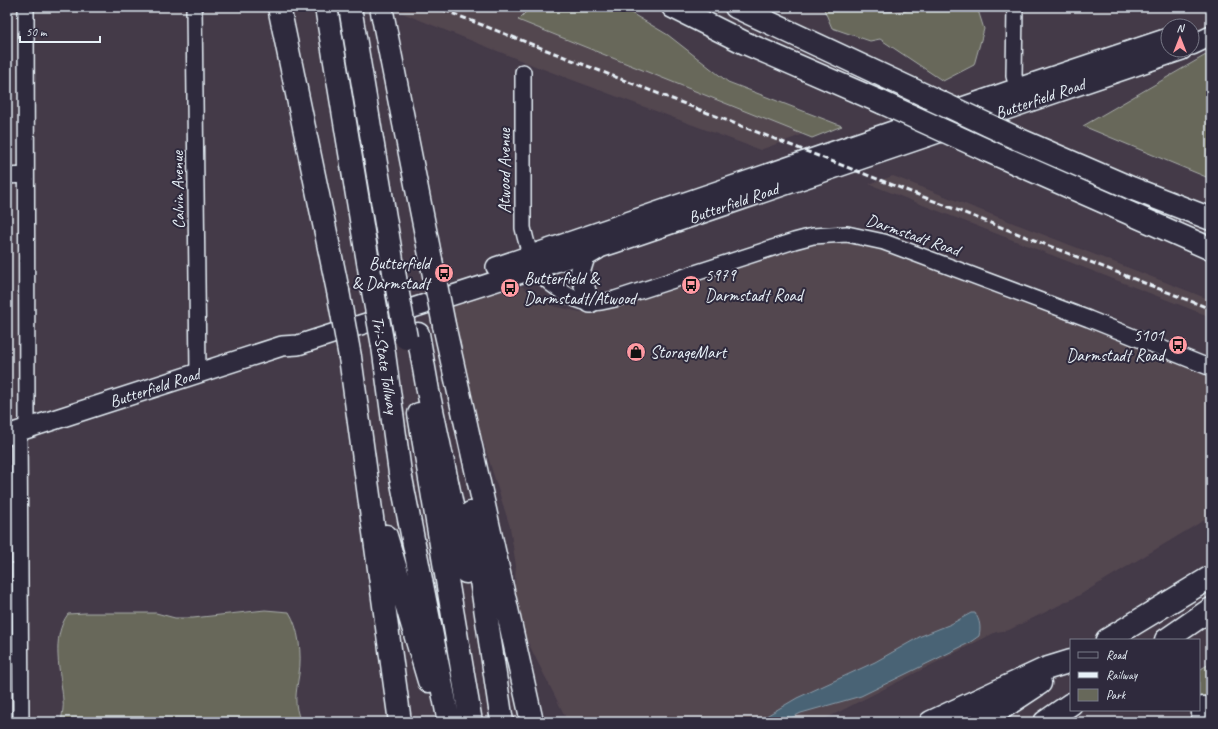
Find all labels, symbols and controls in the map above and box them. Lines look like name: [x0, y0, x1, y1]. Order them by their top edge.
scale bar: [20, 18, 100, 44]
north arrow: [1160, 18, 1200, 58]
text: N: [1177, 21, 1186, 35]
text: 50 m: [26, 24, 48, 40]
street label: Butterfield Road: [992, 73, 1090, 123]
street label: Atwood Avenue: [494, 127, 515, 213]
street label: Calvin Avenue: [167, 149, 189, 229]
street label: Butterfield Road: [686, 177, 783, 228]
street label: Darmstadt Road: [863, 209, 965, 262]
place label: Butterfield & Darmstadt: [352, 253, 433, 294]
bus stop icon: Butterfield & Darmstadt: [433, 262, 455, 284]
place label: 5979 Darmstadt Road: [705, 265, 805, 306]
place label: Butterfield & Darmstadt/Atwood: [524, 268, 638, 309]
bus stop icon: 5979 Darmstadt Road: [680, 274, 702, 296]
bus stop icon: Butterfield & Darmstadt/Atwood: [499, 277, 521, 299]
street label: Tri-State Tollway: [367, 315, 403, 416]
place label: 5101 Darmstadt Road: [1066, 325, 1166, 366]
bus stop icon: 5101 Darmstadt Road: [1167, 334, 1189, 356]
shop icon: StorageMart: [625, 341, 647, 363]
place label: StorageMart: [650, 342, 729, 363]
street label: Butterfield Road: [107, 362, 204, 412]
legend: [1070, 639, 1200, 711]
text: Road: [1106, 647, 1128, 663]
text: Railway: [1106, 667, 1138, 683]
text: Park: [1106, 687, 1127, 703]

